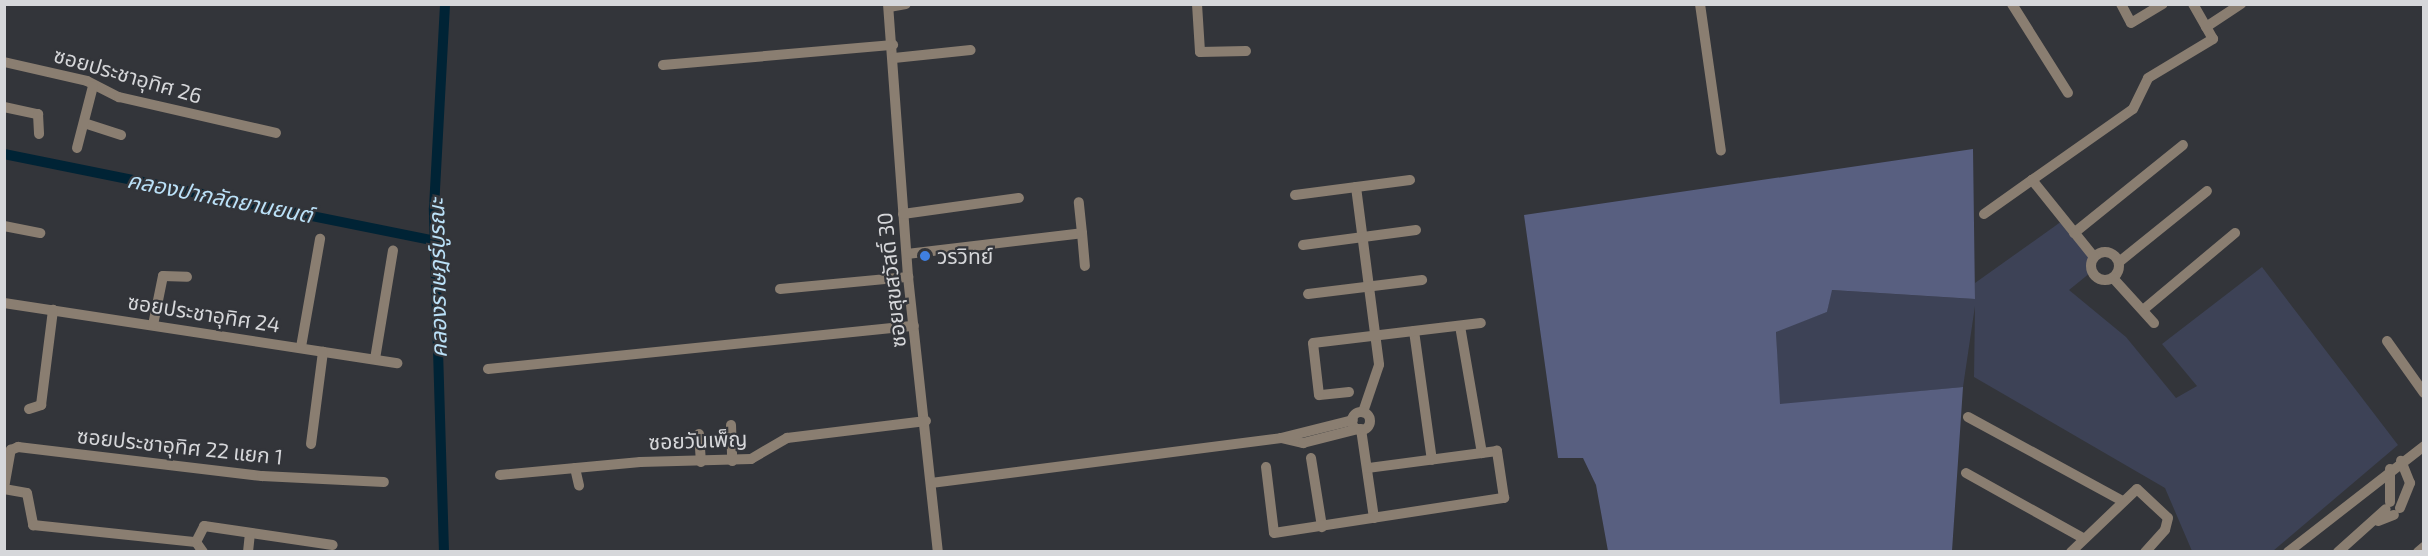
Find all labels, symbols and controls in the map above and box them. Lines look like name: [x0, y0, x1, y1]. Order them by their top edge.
street label: ซอยประชาอุทิศ 26: [51, 42, 205, 108]
water label: คลองปากลัดยานยนต์: [125, 166, 315, 228]
water label: คลองราษฎร์บูรณะ: [422, 198, 452, 358]
street label: ซอยสุขสวัสดิ์ 30: [871, 211, 911, 349]
place label: วรวิทย์: [937, 243, 993, 269]
marker: วรวิทย์: [918, 249, 932, 263]
street label: ซอยประชาอุทิศ 24: [126, 289, 282, 337]
street label: ซอยประชาอุทิศ 22 แยก 1: [76, 423, 284, 469]
street label: ซอยวันเพ็ญ: [648, 426, 748, 454]

